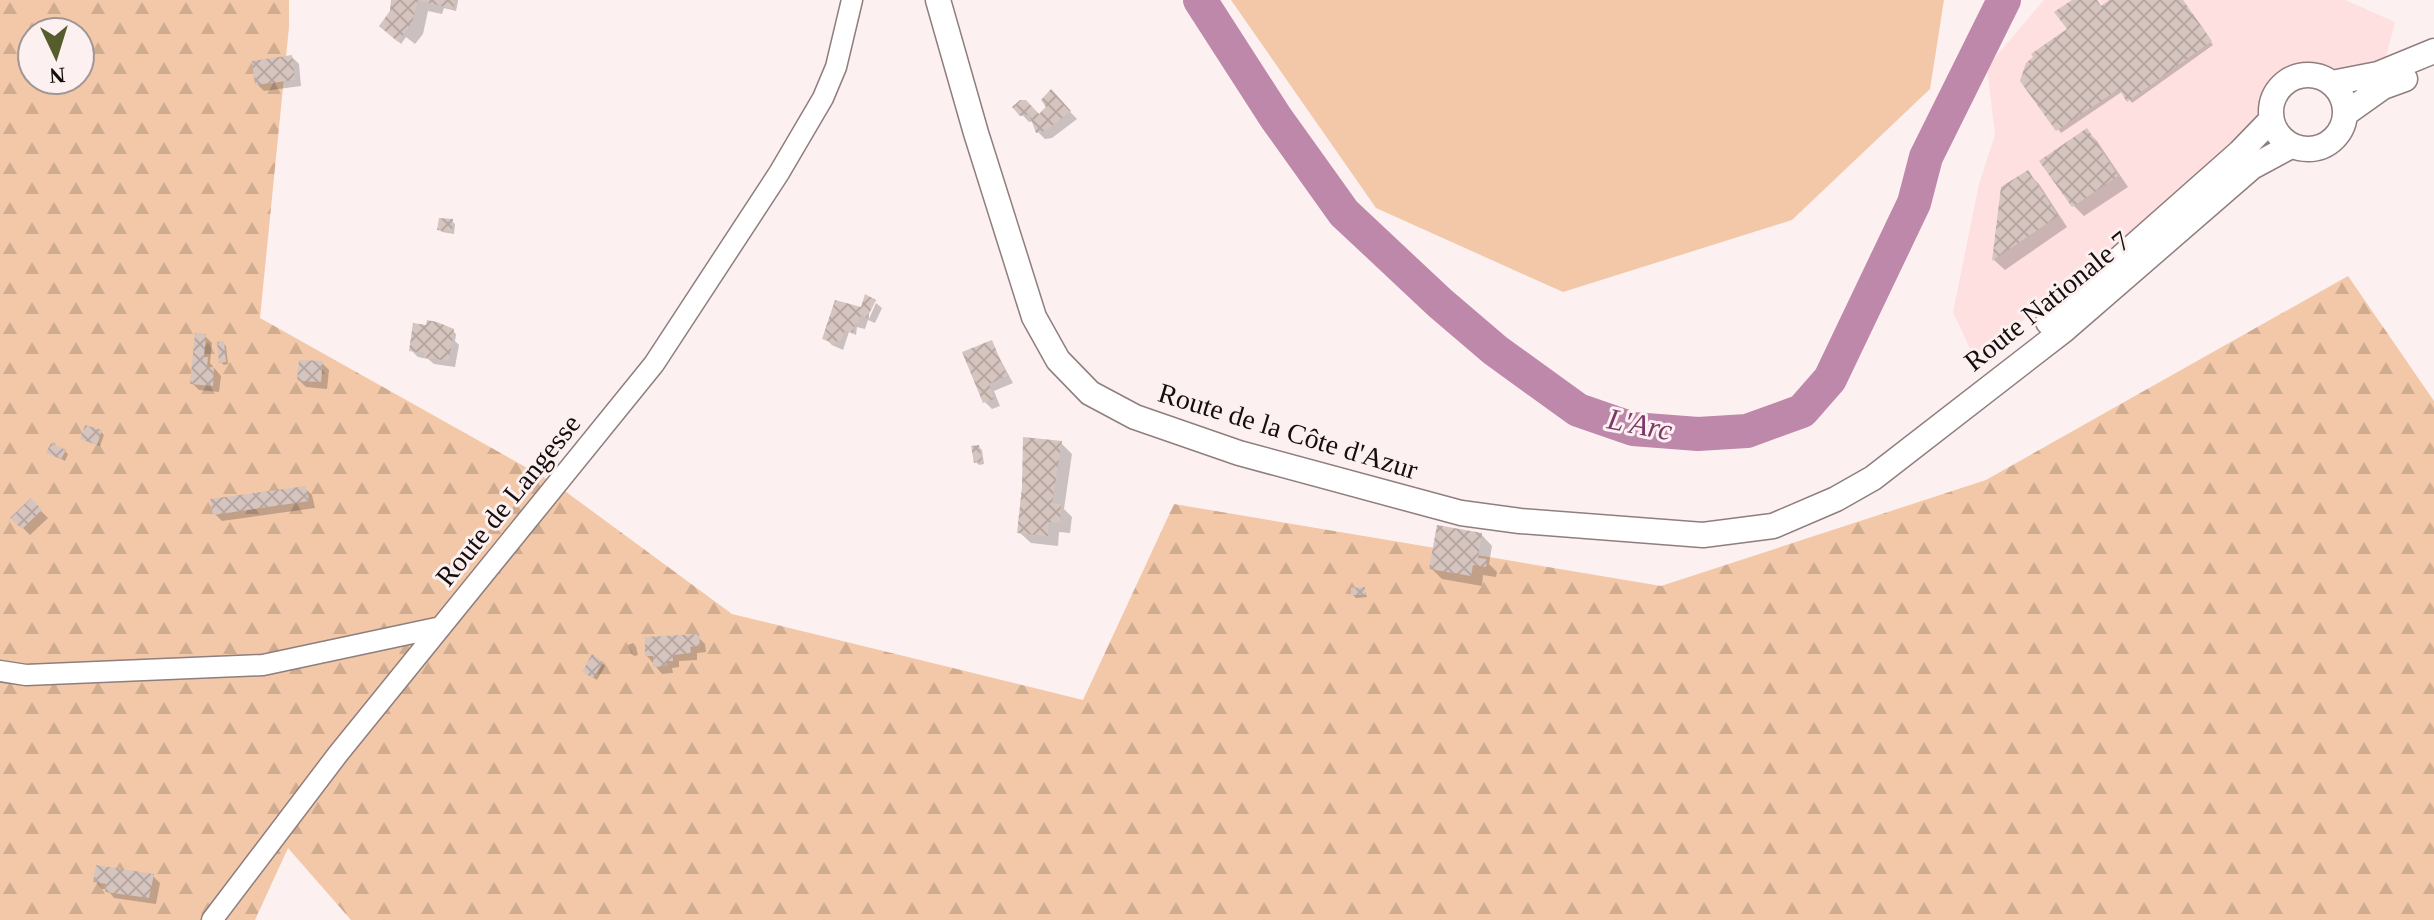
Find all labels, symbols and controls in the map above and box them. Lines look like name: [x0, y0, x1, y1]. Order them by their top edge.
north arrow: [16, 16, 96, 96]
text: N: [48, 62, 66, 88]
street label: Route Nationale 7: [1958, 225, 2136, 377]
street label: Route de la Côte d'Azur: [1155, 377, 1422, 485]
water label: L'Arc: [1604, 401, 1675, 446]
street label: Route de Langesse: [429, 408, 587, 592]

